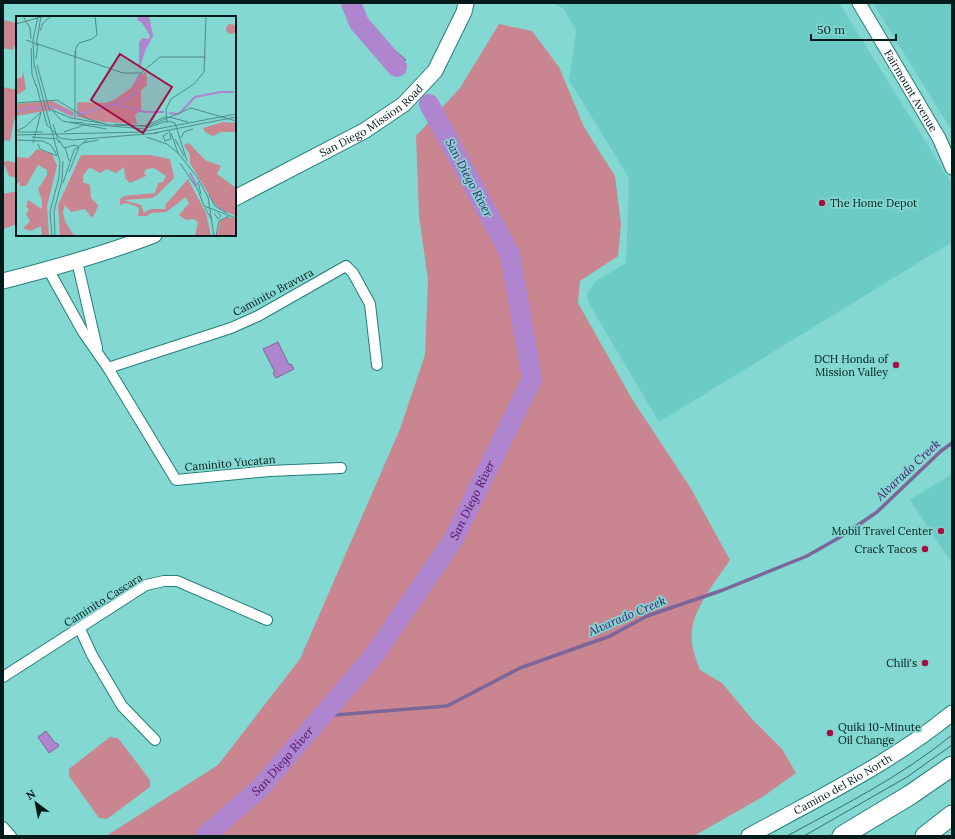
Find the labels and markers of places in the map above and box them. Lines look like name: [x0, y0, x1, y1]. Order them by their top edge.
place label: The Home Depot: [830, 196, 918, 210]
marker: The Home Depot: [817, 198, 827, 208]
place label: DCH Honda of Mission Valley: [814, 352, 889, 379]
marker: DCH Honda of Mission Valley: [891, 360, 901, 370]
place label: Mobil Travel Center: [832, 524, 933, 538]
marker: Mobil Travel Center: [936, 526, 946, 536]
place label: Crack Tacos: [855, 542, 917, 556]
marker: Crack Tacos: [920, 544, 930, 554]
place label: Chili's: [886, 656, 917, 670]
marker: Chili's: [920, 658, 930, 668]
place label: Quiki 10-Minute Oil Change: [838, 720, 921, 747]
marker: Quiki 10-Minute Oil Change: [825, 728, 835, 738]

